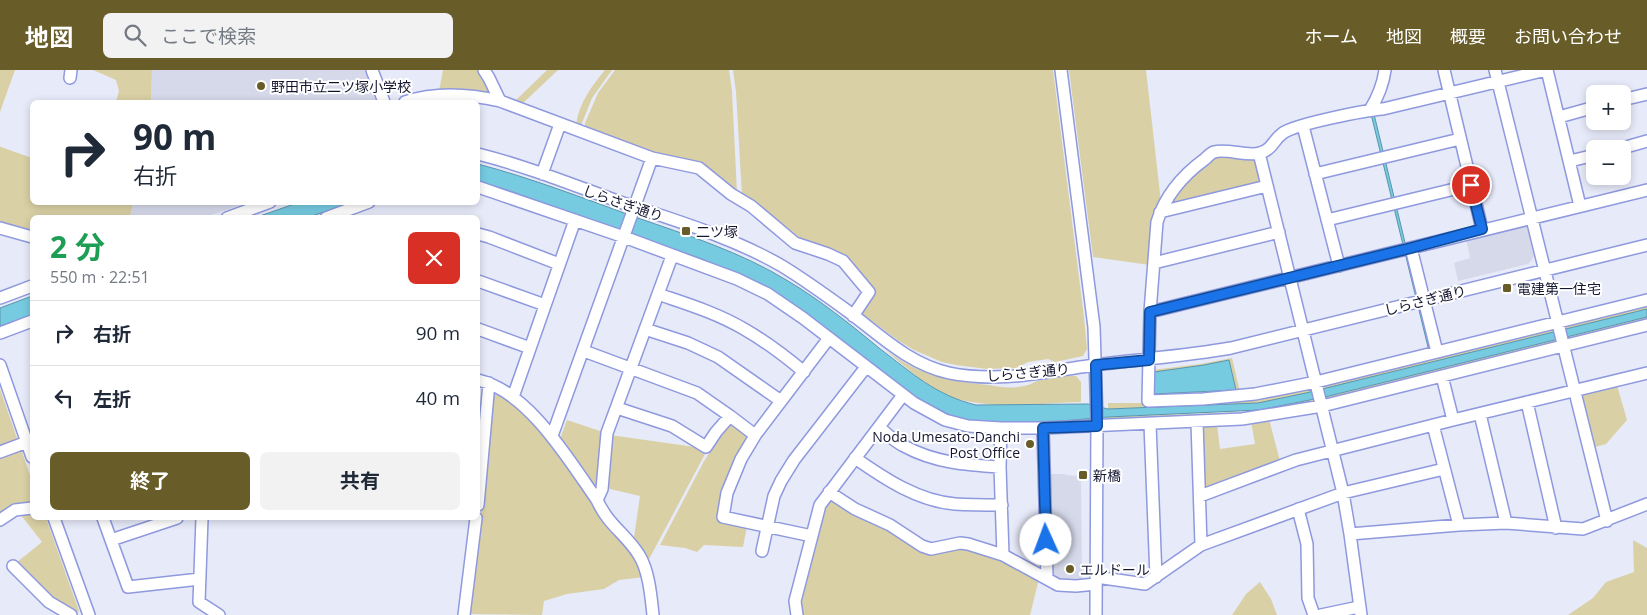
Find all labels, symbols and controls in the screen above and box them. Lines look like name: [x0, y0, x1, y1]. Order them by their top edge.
search box: [103, 13, 453, 58]
text: 地図: [25, 20, 73, 53]
icon: search: [121, 21, 149, 49]
text: ここで検索: [161, 23, 256, 49]
text: ホーム: [1305, 24, 1358, 48]
text: 地図: [1386, 24, 1422, 48]
text: 概要: [1450, 24, 1486, 48]
text: お問い合わせ: [1514, 24, 1622, 48]
place label: 野田市立二ツ塚小学校: [271, 77, 411, 96]
marker: 野田市立二ツ塚小学校: [255, 80, 267, 92]
map controls: [1586, 85, 1631, 185]
button: +: [1586, 85, 1631, 130]
text: 90 m: [133, 113, 216, 160]
icon: right: [50, 120, 115, 185]
button: −: [1586, 140, 1631, 185]
text: 右折: [133, 160, 177, 190]
pin: [1450, 164, 1492, 206]
icon: arrive: [1457, 171, 1485, 199]
street label: しらさぎ通り: [580, 180, 666, 226]
place label: 二ツ塚: [696, 222, 738, 241]
marker: 二ツ塚: [680, 225, 692, 237]
text: 2 分: [50, 226, 105, 267]
button: close: [408, 232, 460, 284]
text: 550 m · 22:51: [50, 266, 150, 288]
place label: 電建第一住宅: [1517, 279, 1601, 298]
street label: しらさぎ通り: [1382, 281, 1468, 319]
marker: 電建第一住宅: [1501, 282, 1513, 294]
icon: right: [50, 319, 78, 347]
text: 90 m: [416, 320, 460, 346]
text: 右折: [93, 321, 131, 347]
street label: しらさぎ通り: [985, 359, 1071, 385]
icon: left: [50, 384, 78, 412]
text: 40 m: [416, 385, 460, 411]
text: 左折: [93, 386, 131, 412]
place label: Noda Umesato-Danchi Post Office: [872, 427, 1020, 462]
marker: Noda Umesato-Danchi Post Office: [1024, 438, 1036, 450]
button: 終了: [50, 452, 250, 510]
button: 共有: [260, 452, 460, 510]
place label: 新橋: [1093, 466, 1121, 485]
marker: 新橋: [1077, 469, 1089, 481]
position arrow: [1019, 513, 1071, 565]
place label: エルドール: [1080, 560, 1150, 579]
marker: エルドール: [1064, 563, 1076, 575]

